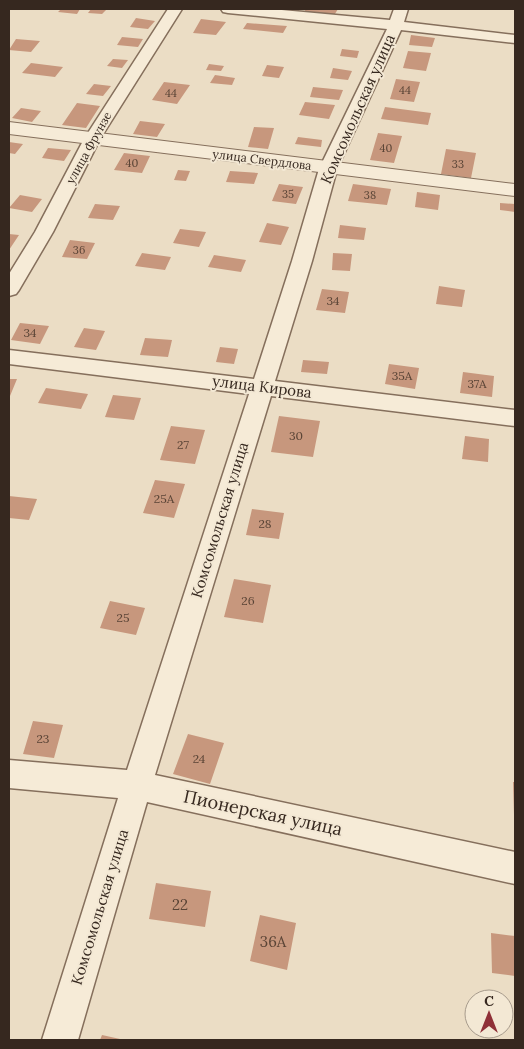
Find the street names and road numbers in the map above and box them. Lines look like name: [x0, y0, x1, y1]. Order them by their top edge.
street label: Комсомольская улица: [316, 31, 399, 187]
street label: улица Фрунзе: [63, 109, 115, 187]
street label: улица Свердлова: [212, 146, 312, 173]
street label: улица Кирова: [211, 371, 313, 402]
street label: Комсомольская улица: [187, 439, 252, 600]
street label: Пионерская улица: [182, 784, 345, 841]
street label: Комсомольская улица: [67, 826, 132, 987]

